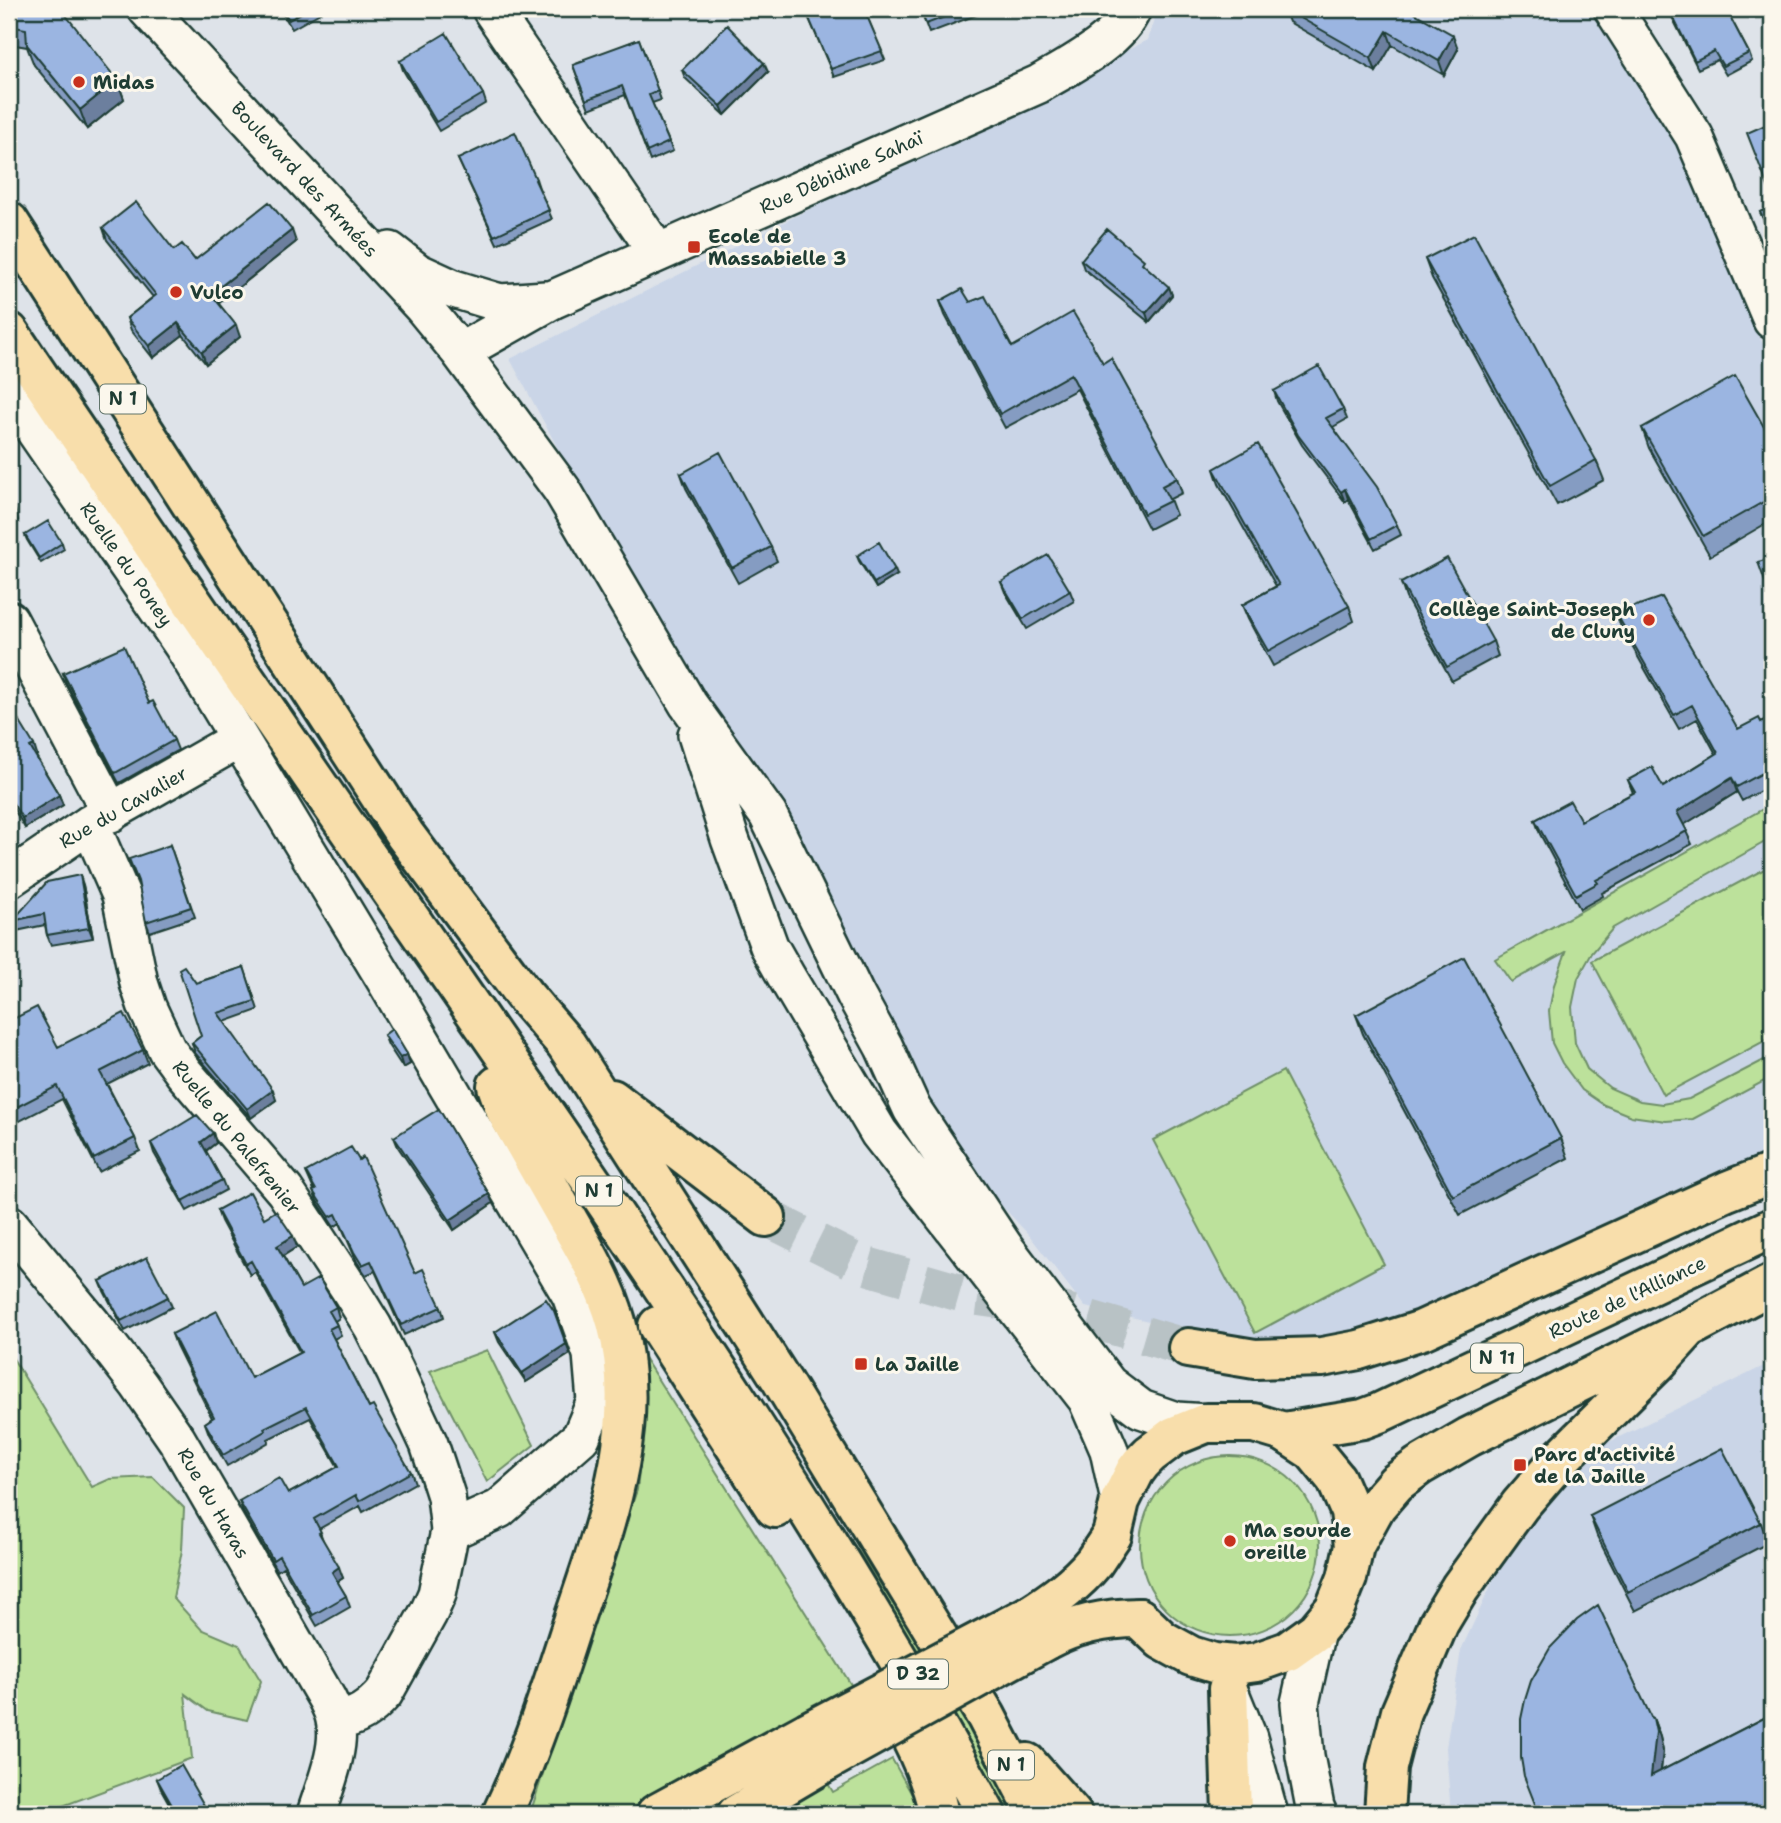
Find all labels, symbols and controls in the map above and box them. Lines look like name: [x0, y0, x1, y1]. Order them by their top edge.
place label: Midas: [93, 70, 154, 95]
marker: Midas: [71, 74, 87, 90]
street label: Boulevard des Armées: [226, 96, 384, 263]
street label: Rue Débidine Sahaï: [755, 124, 928, 220]
place label: Ecole de Massabielle 3: [708, 224, 846, 271]
marker: Ecole de Massabielle 3: [686, 239, 702, 255]
place label: Vulco: [190, 280, 244, 305]
marker: Vulco: [168, 284, 184, 300]
road number: N 1: [100, 384, 146, 414]
street label: Ruelle du Poney: [74, 497, 179, 632]
place label: Collège Saint-Joseph de Cluny: [1429, 597, 1635, 644]
marker: Collège Saint-Joseph de Cluny: [1641, 612, 1657, 628]
street label: Rue du Cavalier: [55, 761, 192, 854]
street label: Ruelle du Palefrenier: [167, 1055, 306, 1219]
road number: N 1: [576, 1176, 622, 1206]
street label: Route de l'Alliance: [1545, 1250, 1710, 1345]
road number: N 11: [1471, 1344, 1523, 1372]
place label: La Jaille: [875, 1352, 960, 1377]
marker: La Jaille: [853, 1356, 869, 1372]
place label: Parc d'activité de la Jaille: [1534, 1442, 1675, 1489]
street label: Rue du Haras: [172, 1443, 255, 1563]
marker: Parc d'activité de la Jaille: [1512, 1457, 1528, 1473]
place label: Ma sourde oreille: [1244, 1518, 1352, 1565]
marker: Ma sourde oreille: [1222, 1533, 1238, 1549]
road number: D 32: [888, 1660, 948, 1688]
road number: N 1: [988, 1750, 1034, 1780]

